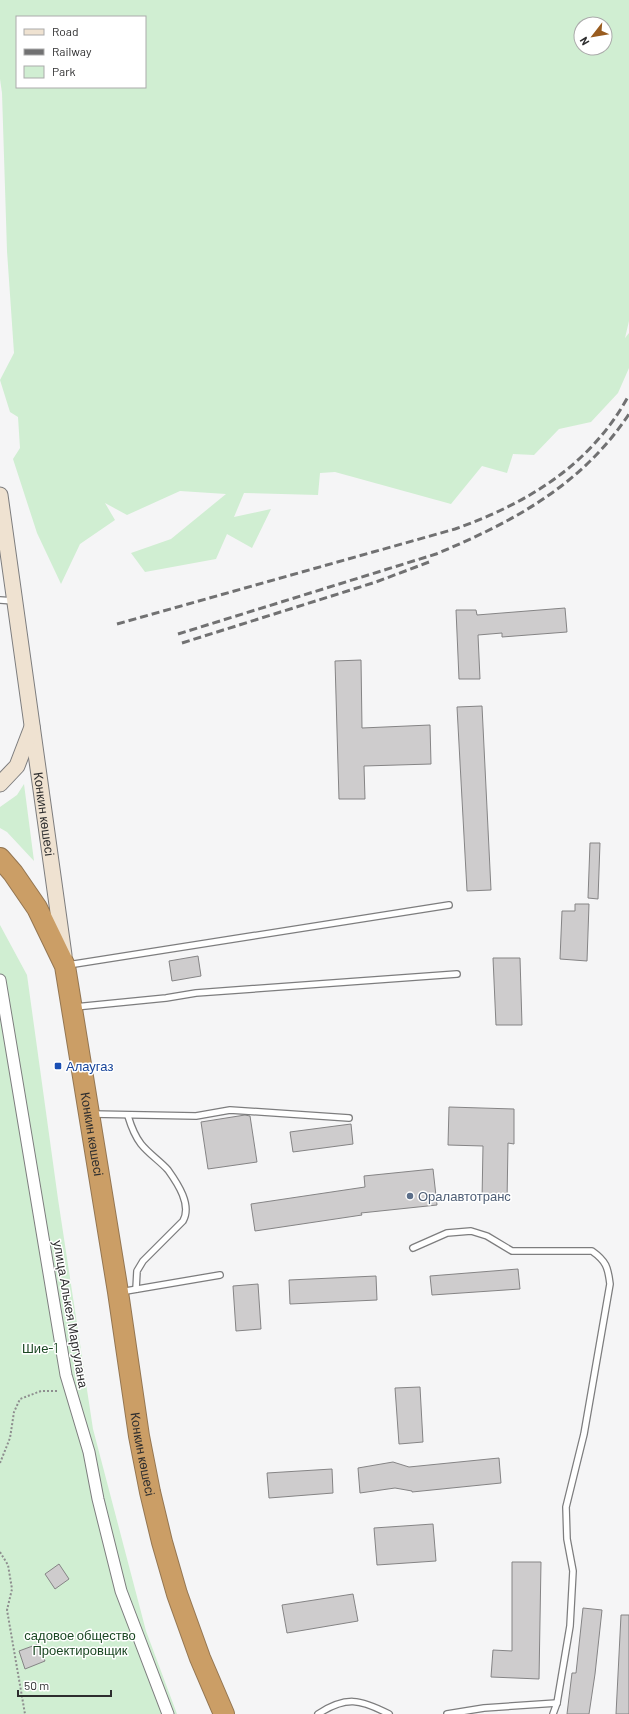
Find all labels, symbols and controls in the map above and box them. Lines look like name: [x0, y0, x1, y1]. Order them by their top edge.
legend: [16, 16, 146, 88]
north arrow: [573, 16, 613, 56]
text: Road: [52, 24, 79, 38]
text: N: [577, 35, 591, 48]
text: Railway: [52, 44, 92, 58]
text: Park: [52, 64, 76, 78]
street label: Конкин көшесі: [31, 771, 58, 857]
place label: Алаугаз: [66, 1058, 113, 1074]
marker: Алаугаз: [53, 1061, 63, 1071]
street label: Конкин көшесі: [78, 1091, 107, 1177]
place label: Оралавтотранс: [418, 1188, 511, 1204]
marker: Оралавтотранс: [405, 1191, 415, 1201]
street label: улица Алькея Маргулана: [50, 1239, 92, 1390]
park label: Шие-1: [22, 1340, 58, 1356]
street label: Конкин көшесі: [128, 1411, 159, 1498]
park label: садовое общество Проектировщик: [24, 1627, 136, 1658]
scale bar: [18, 1672, 111, 1698]
text: 50 m: [24, 1678, 49, 1692]

